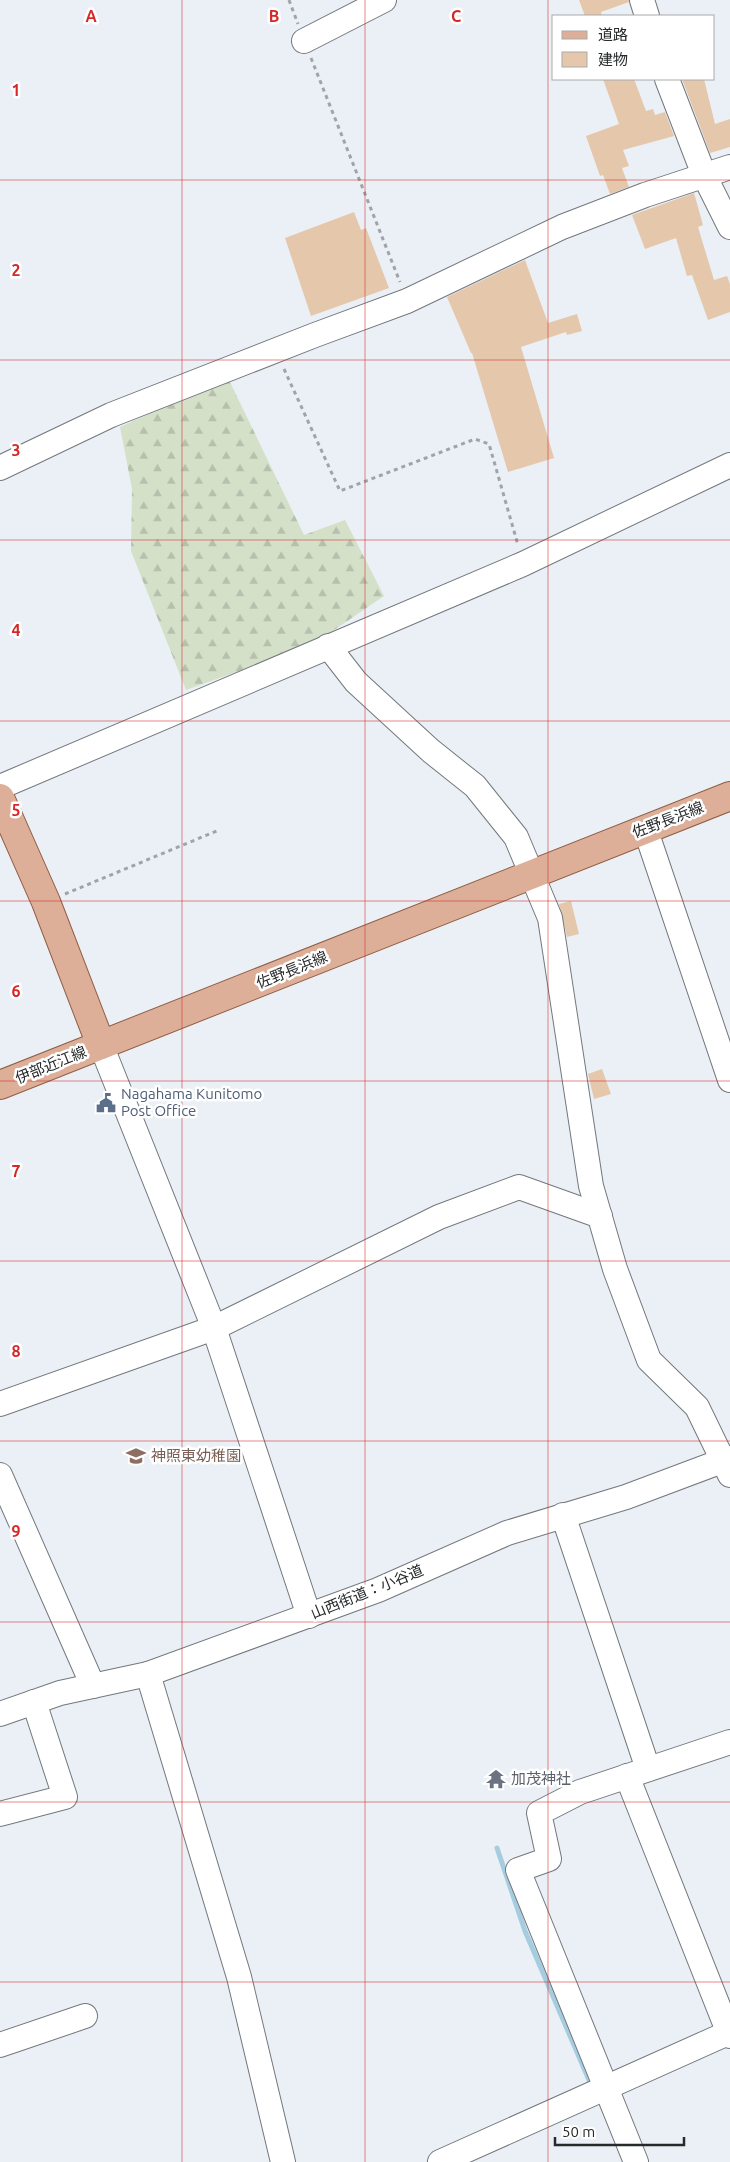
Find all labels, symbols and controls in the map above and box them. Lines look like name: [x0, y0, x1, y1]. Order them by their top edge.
text: A: [85, 7, 97, 25]
text: B: [269, 7, 279, 25]
text: C: [451, 7, 461, 25]
legend: [552, 15, 715, 80]
text: 道路: [598, 26, 628, 43]
text: 建物: [598, 51, 628, 68]
text: 1: [11, 81, 21, 99]
text: 2: [11, 261, 21, 279]
text: 3: [11, 441, 21, 459]
text: 4: [11, 621, 21, 639]
street label: 佐野長浜線: [630, 798, 706, 841]
text: 5: [11, 801, 21, 819]
street label: 佐野長浜線: [254, 948, 330, 991]
text: 6: [11, 982, 21, 1000]
street label: 伊部近江線: [13, 1043, 89, 1086]
place label: Nagahama Kunitomo Post Office: [121, 1085, 262, 1119]
public building icon: Nagahama Kunitomo Post Office: [95, 1092, 117, 1114]
text: 7: [11, 1162, 21, 1180]
text: 8: [11, 1342, 21, 1360]
school or university icon: 神照東幼稚園: [125, 1445, 147, 1467]
place label: 神照東幼稚園: [151, 1447, 241, 1464]
text: 9: [11, 1522, 21, 1540]
street label: 山西街道：小谷道: [308, 1561, 426, 1622]
temple icon: 加茂神社: [485, 1768, 507, 1790]
place label: 加茂神社: [511, 1770, 571, 1787]
scale bar: [555, 2114, 684, 2146]
text: 50 m: [562, 2123, 595, 2140]

